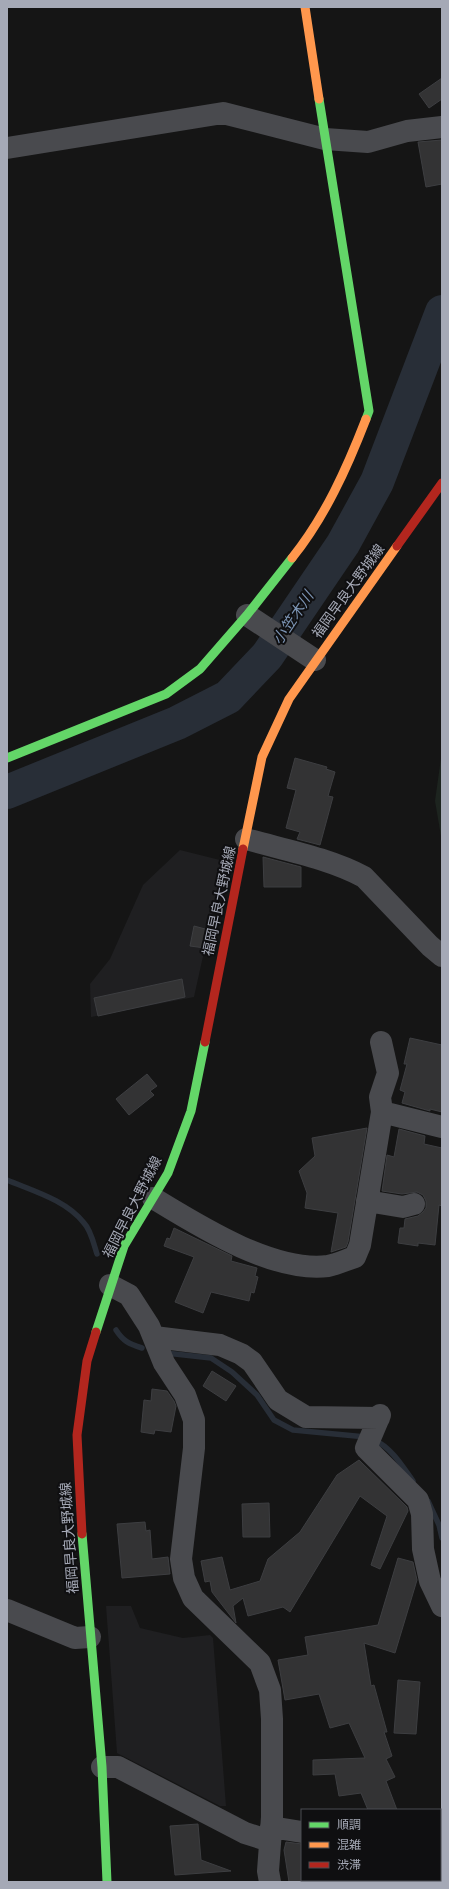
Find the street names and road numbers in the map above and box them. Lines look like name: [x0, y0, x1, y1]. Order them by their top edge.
street label: 福岡早良大野城線: [307, 540, 389, 642]
street label: 福岡早良大野城線: [198, 844, 240, 958]
street label: 福岡早良大野城線: [98, 1153, 166, 1261]
street label: 福岡早良大野城線: [55, 1481, 83, 1595]

